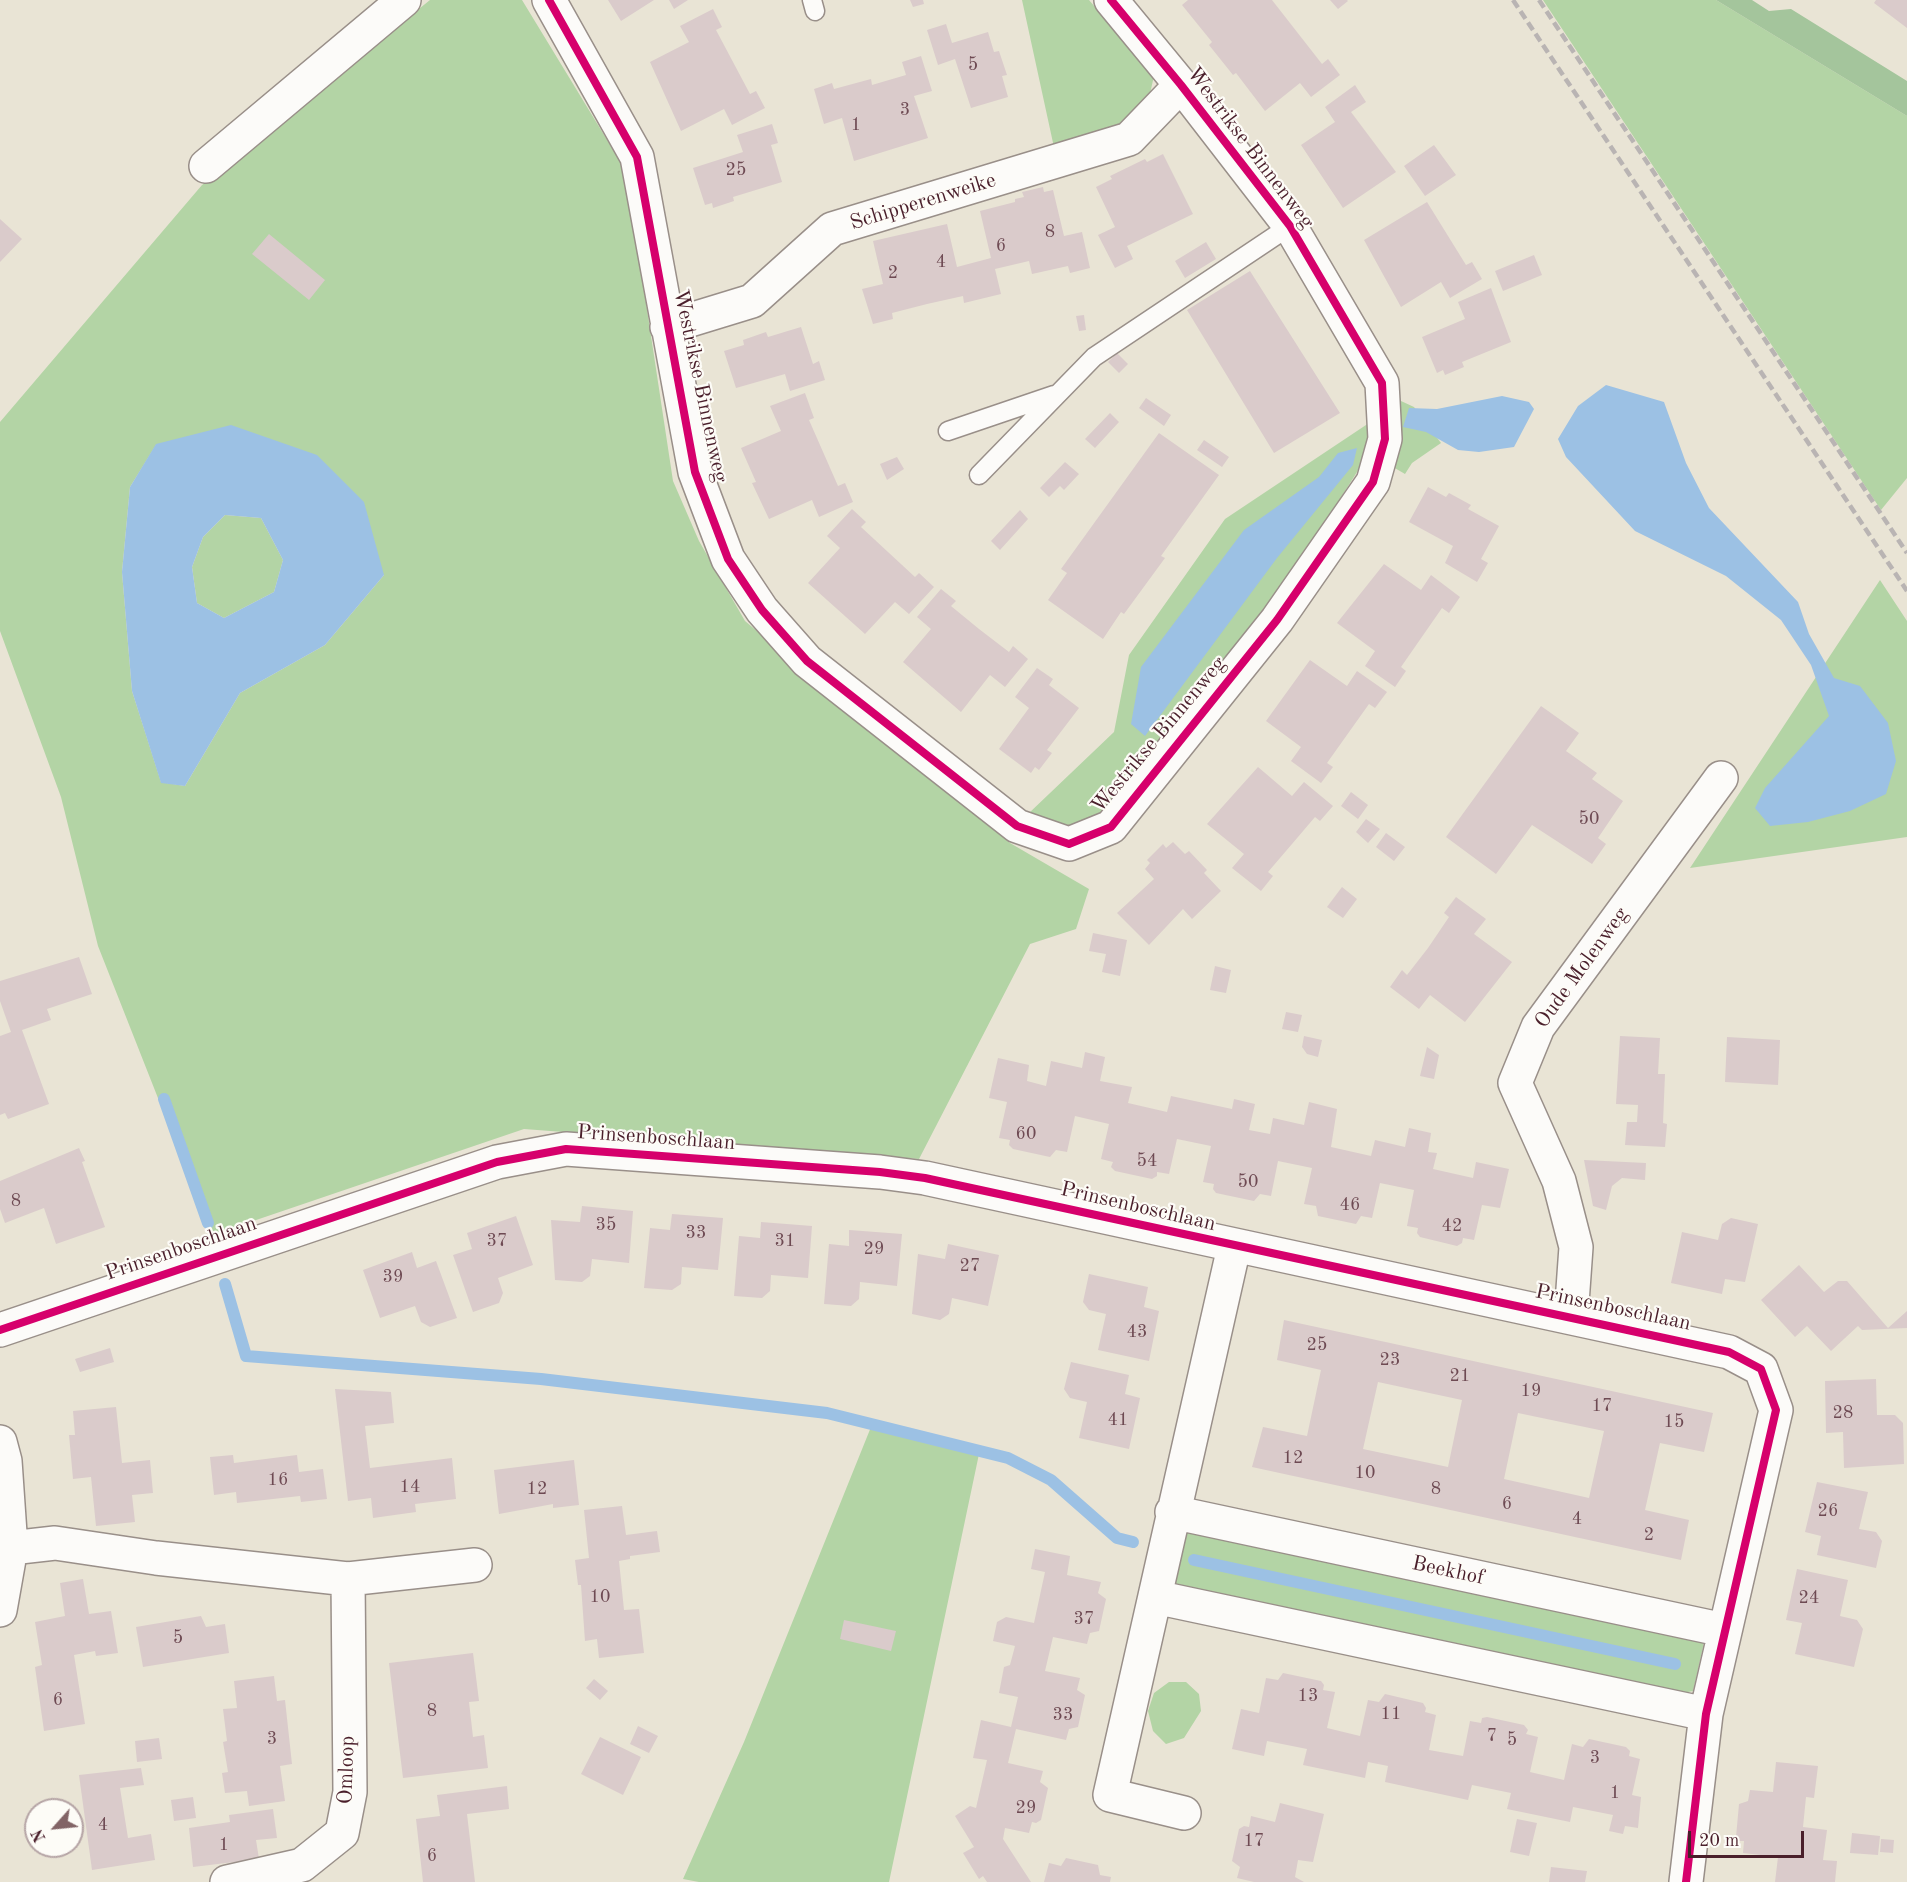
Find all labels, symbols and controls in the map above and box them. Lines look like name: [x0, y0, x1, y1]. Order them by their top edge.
house number: 5: [968, 54, 978, 76]
street label: Westrikse Binnenweg: [1181, 62, 1319, 234]
house number: 3: [900, 99, 910, 121]
house number: 1: [851, 114, 861, 136]
house number: 25: [726, 159, 746, 181]
street label: Schipperenweike: [847, 168, 999, 236]
house number: 8: [1045, 221, 1055, 243]
house number: 6: [996, 235, 1006, 257]
house number: 4: [936, 251, 946, 273]
house number: 2: [888, 262, 898, 284]
street label: Westrikse Binnenweg: [667, 287, 733, 485]
street label: Westrikse Binnenweg: [1086, 652, 1232, 818]
house number: 50: [1579, 808, 1599, 830]
street label: Oude Molenweg: [1530, 903, 1634, 1033]
street label: Prinsenboschlaan: [576, 1120, 736, 1156]
house number: 60: [1016, 1123, 1036, 1145]
house number: 54: [1137, 1150, 1157, 1172]
house number: 50: [1238, 1171, 1258, 1193]
street label: Prinsenboschlaan: [1058, 1177, 1218, 1237]
house number: 8: [11, 1190, 21, 1212]
house number: 46: [1340, 1194, 1360, 1216]
street label: Prinsenboschlaan: [102, 1211, 260, 1287]
house number: 35: [596, 1214, 616, 1236]
house number: 42: [1442, 1215, 1462, 1237]
house number: 33: [686, 1222, 706, 1244]
house number: 37: [487, 1230, 507, 1252]
house number: 31: [775, 1230, 795, 1252]
house number: 29: [864, 1238, 884, 1260]
house number: 27: [960, 1255, 980, 1277]
house number: 39: [383, 1266, 403, 1288]
street label: Prinsenboschlaan: [1533, 1279, 1693, 1337]
house number: 43: [1127, 1321, 1147, 1343]
house number: 25: [1307, 1334, 1327, 1356]
house number: 23: [1380, 1349, 1400, 1371]
house number: 21: [1450, 1365, 1470, 1387]
house number: 19: [1521, 1380, 1541, 1402]
house number: 17: [1592, 1395, 1612, 1417]
house number: 28: [1833, 1402, 1853, 1424]
house number: 41: [1108, 1409, 1128, 1431]
house number: 15: [1664, 1411, 1684, 1433]
house number: 12: [1283, 1447, 1303, 1469]
house number: 10: [1355, 1462, 1375, 1484]
house number: 16: [268, 1469, 288, 1491]
house number: 14: [400, 1476, 420, 1498]
house number: 12: [527, 1478, 547, 1500]
house number: 8: [1431, 1478, 1441, 1500]
house number: 6: [1502, 1493, 1512, 1515]
house number: 26: [1818, 1500, 1838, 1522]
house number: 4: [1572, 1508, 1582, 1530]
house number: 2: [1644, 1524, 1654, 1546]
street label: Beekhof: [1409, 1551, 1487, 1591]
house number: 10: [590, 1586, 610, 1608]
house number: 24: [1799, 1587, 1819, 1609]
house number: 37: [1074, 1608, 1094, 1630]
house number: 5: [173, 1627, 183, 1649]
house number: 13: [1298, 1685, 1318, 1707]
house number: 6: [53, 1689, 63, 1711]
house number: 8: [427, 1700, 437, 1722]
house number: 11: [1381, 1703, 1401, 1725]
house number: 33: [1053, 1704, 1073, 1726]
house number: 7: [1487, 1725, 1497, 1747]
house number: 3: [267, 1728, 277, 1750]
house number: 5: [1507, 1729, 1517, 1751]
street label: Omloop: [333, 1735, 361, 1805]
house number: 3: [1590, 1747, 1600, 1769]
house number: 1: [1610, 1782, 1620, 1804]
house number: 29: [1016, 1797, 1036, 1819]
north arrow: [24, 1798, 84, 1858]
house number: 4: [98, 1814, 108, 1836]
scale bar: [1691, 1819, 1806, 1857]
text: N: [30, 1826, 50, 1844]
house number: 17: [1244, 1830, 1264, 1852]
text: 20 m: [1699, 1832, 1739, 1850]
house number: 1: [219, 1834, 229, 1856]
house number: 6: [427, 1845, 437, 1867]

